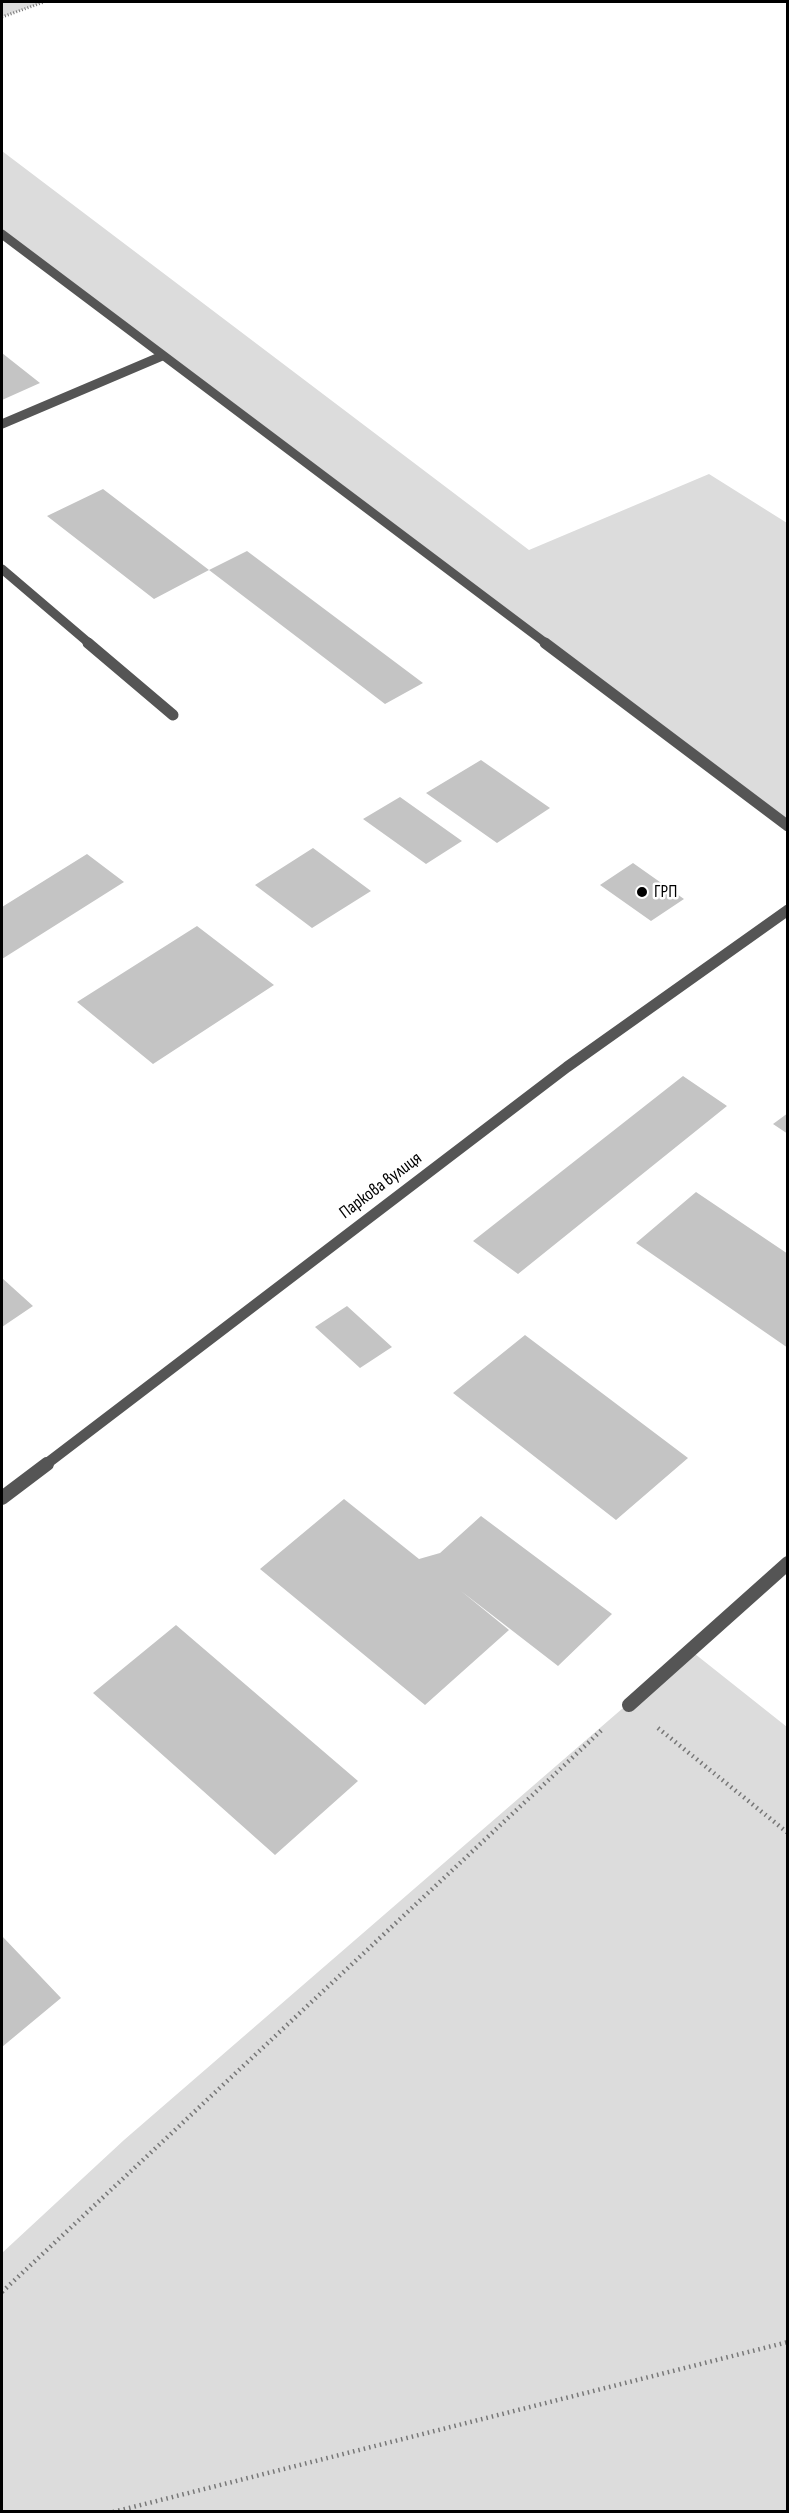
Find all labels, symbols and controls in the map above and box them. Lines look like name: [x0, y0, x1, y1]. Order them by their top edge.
place label: ГРП: [654, 881, 677, 903]
marker: ГРП: [635, 885, 649, 899]
street label: Паркова вулиця: [336, 1148, 426, 1224]

